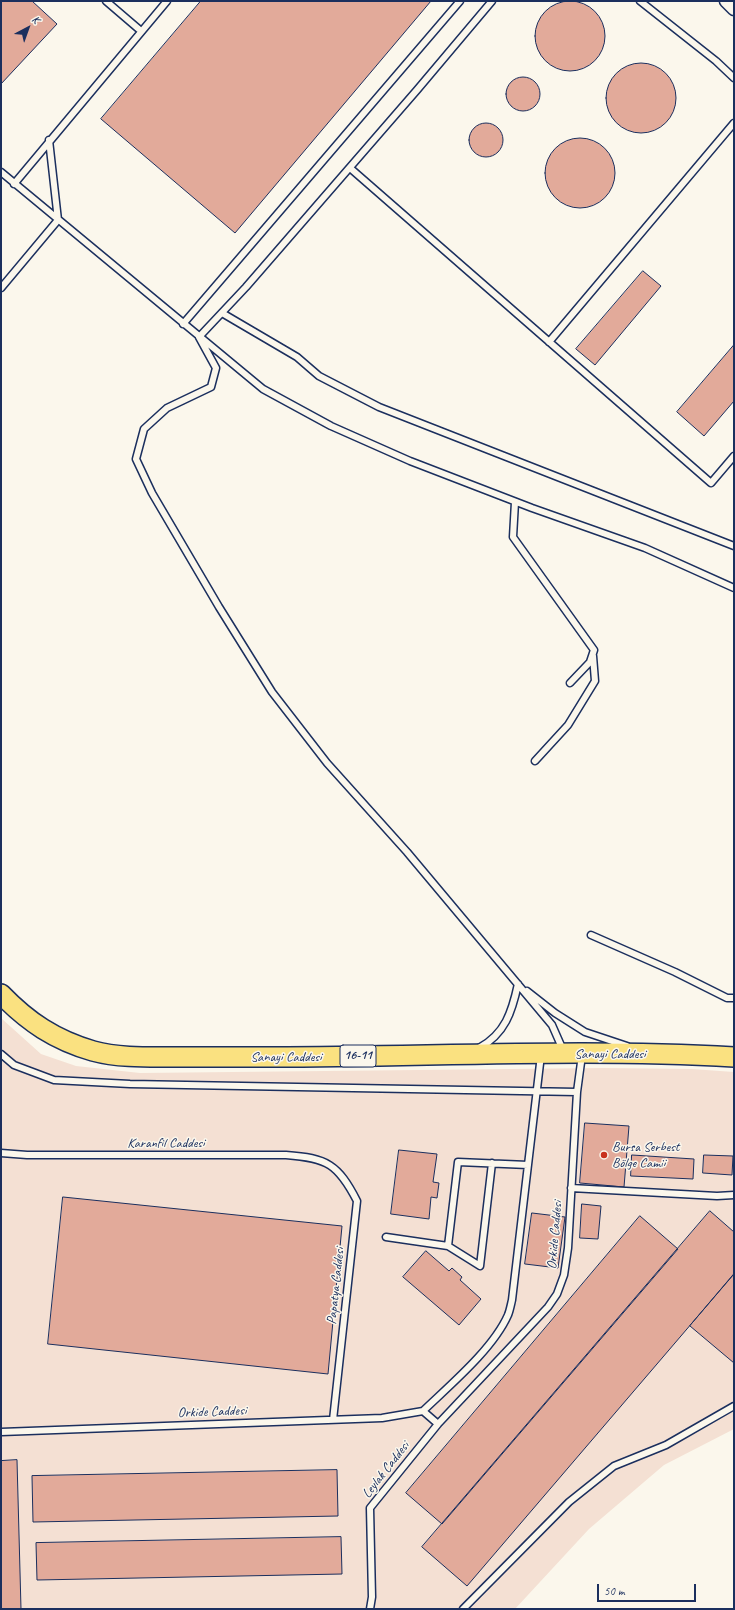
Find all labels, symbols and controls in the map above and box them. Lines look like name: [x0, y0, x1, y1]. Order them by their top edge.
north arrow: [8, 8, 48, 48]
text: K: [29, 12, 43, 26]
road number: 16-11: [340, 1045, 376, 1067]
street label: Sanayi Caddesi: [574, 1046, 646, 1062]
street label: Sanayi Caddesi: [250, 1049, 322, 1065]
street label: Karanfil Caddesi: [127, 1135, 205, 1151]
place label: Bursa Serbest Bölge Camii: [612, 1139, 679, 1172]
marker: Bursa Serbest Bölge Camii: [599, 1150, 609, 1160]
street label: Orkide Caddesi: [544, 1200, 566, 1270]
street label: Papatya Caddesi: [324, 1247, 348, 1325]
street label: Orkide Caddesi: [177, 1402, 247, 1422]
street label: Leylak Caddesi: [359, 1438, 413, 1502]
scale bar: [599, 1576, 698, 1602]
text: 50 m: [604, 1583, 624, 1599]

